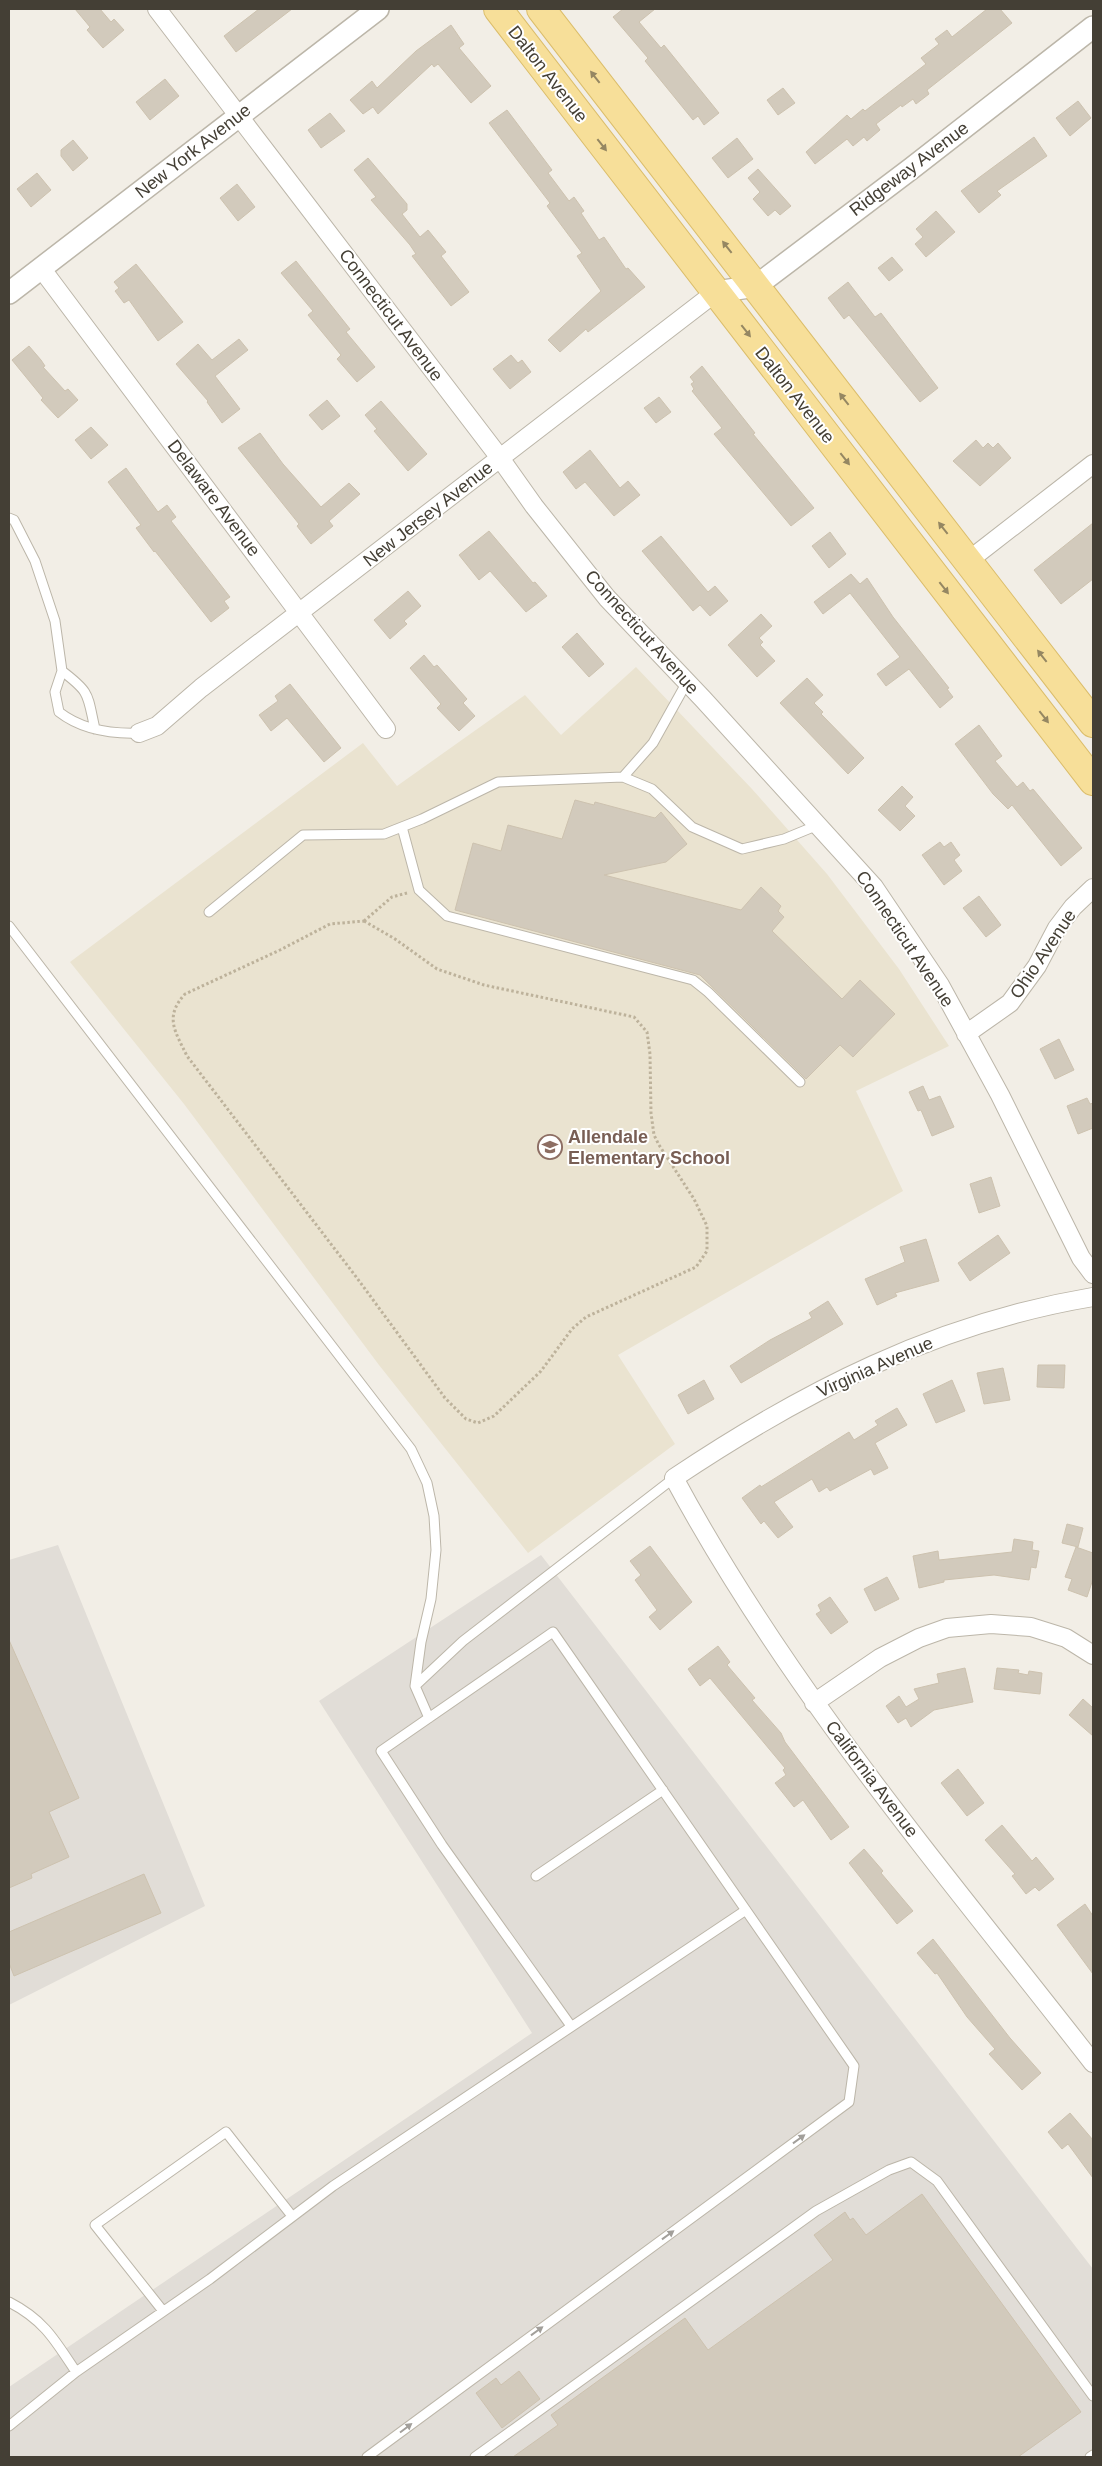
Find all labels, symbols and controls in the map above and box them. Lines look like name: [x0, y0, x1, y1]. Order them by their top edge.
street label: Dalton Avenue: [504, 22, 592, 126]
one-way arrow: [589, 71, 600, 84]
street label: New York Avenue: [131, 100, 255, 202]
street label: Ridgeway Avenue: [846, 118, 972, 220]
one-way arrow: [597, 138, 607, 152]
one-way arrow: [721, 241, 732, 254]
street label: Connecticut Avenue: [335, 245, 447, 385]
one-way arrow: [740, 324, 751, 337]
street label: Dalton Avenue: [751, 343, 839, 447]
one-way arrow: [838, 393, 849, 406]
street label: Delaware Avenue: [164, 436, 264, 560]
one-way arrow: [840, 452, 850, 466]
street label: New Jersey Avenue: [359, 457, 497, 571]
one-way arrow: [938, 521, 948, 535]
street label: Connecticut Avenue: [581, 566, 703, 698]
one-way arrow: [939, 581, 950, 594]
one-way arrow: [1037, 650, 1047, 663]
one-way arrow: [1038, 710, 1049, 723]
street label: Connecticut Avenue: [852, 867, 958, 1011]
street label: Ohio Avenue: [1006, 906, 1080, 1002]
place label: Allendale Elementary School: [568, 1127, 730, 1168]
school or university icon: Allendale Elementary School: [537, 1134, 563, 1160]
street label: Virginia Avenue: [814, 1333, 936, 1401]
street label: California Avenue: [822, 1717, 922, 1841]
one-way arrow: [792, 2134, 806, 2144]
one-way arrow: [661, 2230, 675, 2240]
one-way arrow: [530, 2326, 544, 2336]
one-way arrow: [399, 2423, 413, 2433]

